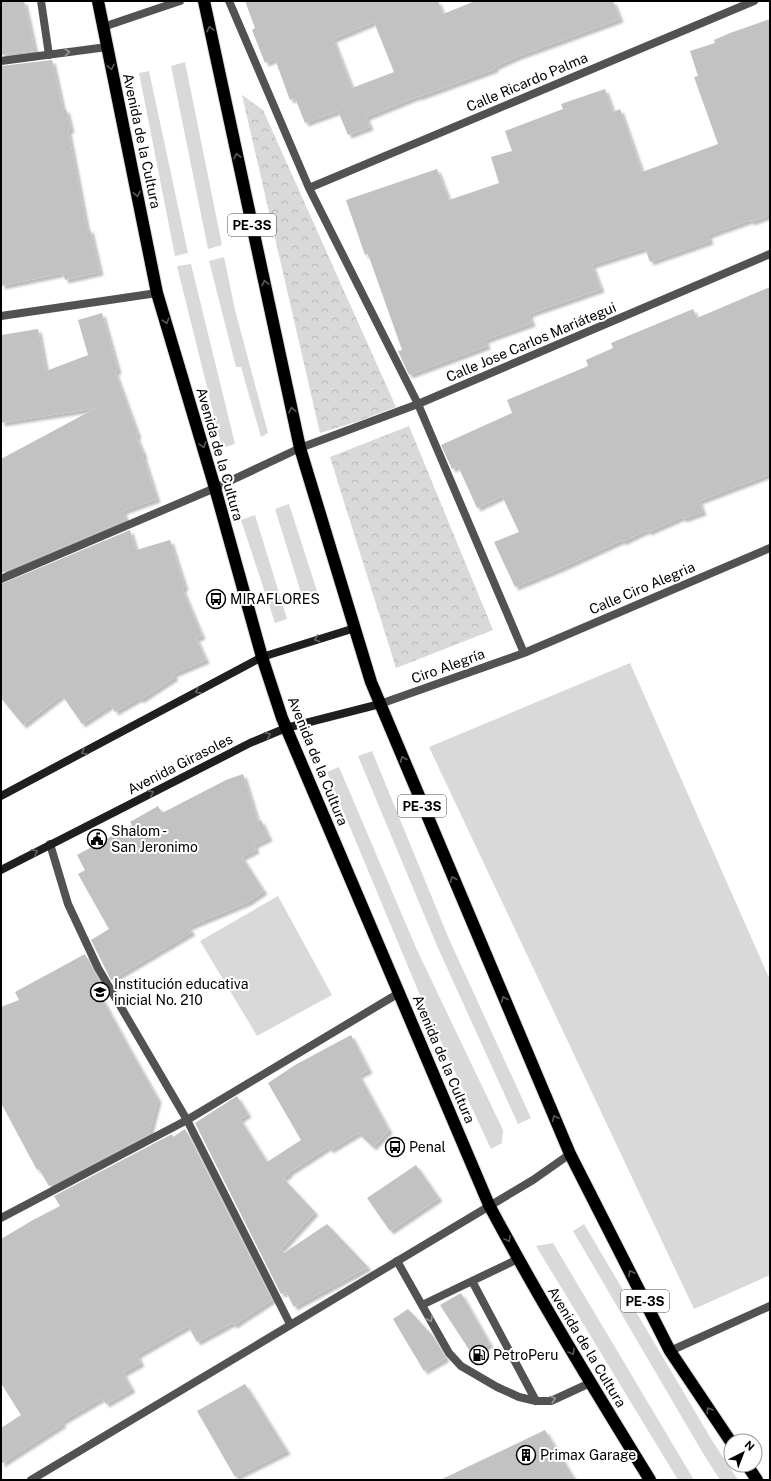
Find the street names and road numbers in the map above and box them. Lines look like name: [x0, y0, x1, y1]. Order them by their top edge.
street label: Calle Ricardo Palma: [464, 49, 590, 115]
street label: Avenida de la Cultura: [120, 72, 164, 210]
road number: PE-3S: [228, 214, 276, 236]
street label: Calle Jose Carlos Mariátegui: [444, 299, 618, 385]
street label: Avenida de la Cultura: [193, 386, 247, 522]
street label: Calle Ciro Alegria: [587, 558, 697, 618]
street label: Ciro Alegría: [409, 645, 487, 687]
street label: Avenida de la Cultura: [285, 694, 351, 828]
street label: Avenida Girasoles: [125, 731, 235, 797]
road number: PE-3S: [398, 795, 446, 817]
street label: Avenida de la Cultura: [410, 992, 478, 1126]
street label: Avenida de la Cultura: [545, 1284, 629, 1410]
road number: PE-3S: [621, 1290, 669, 1312]

